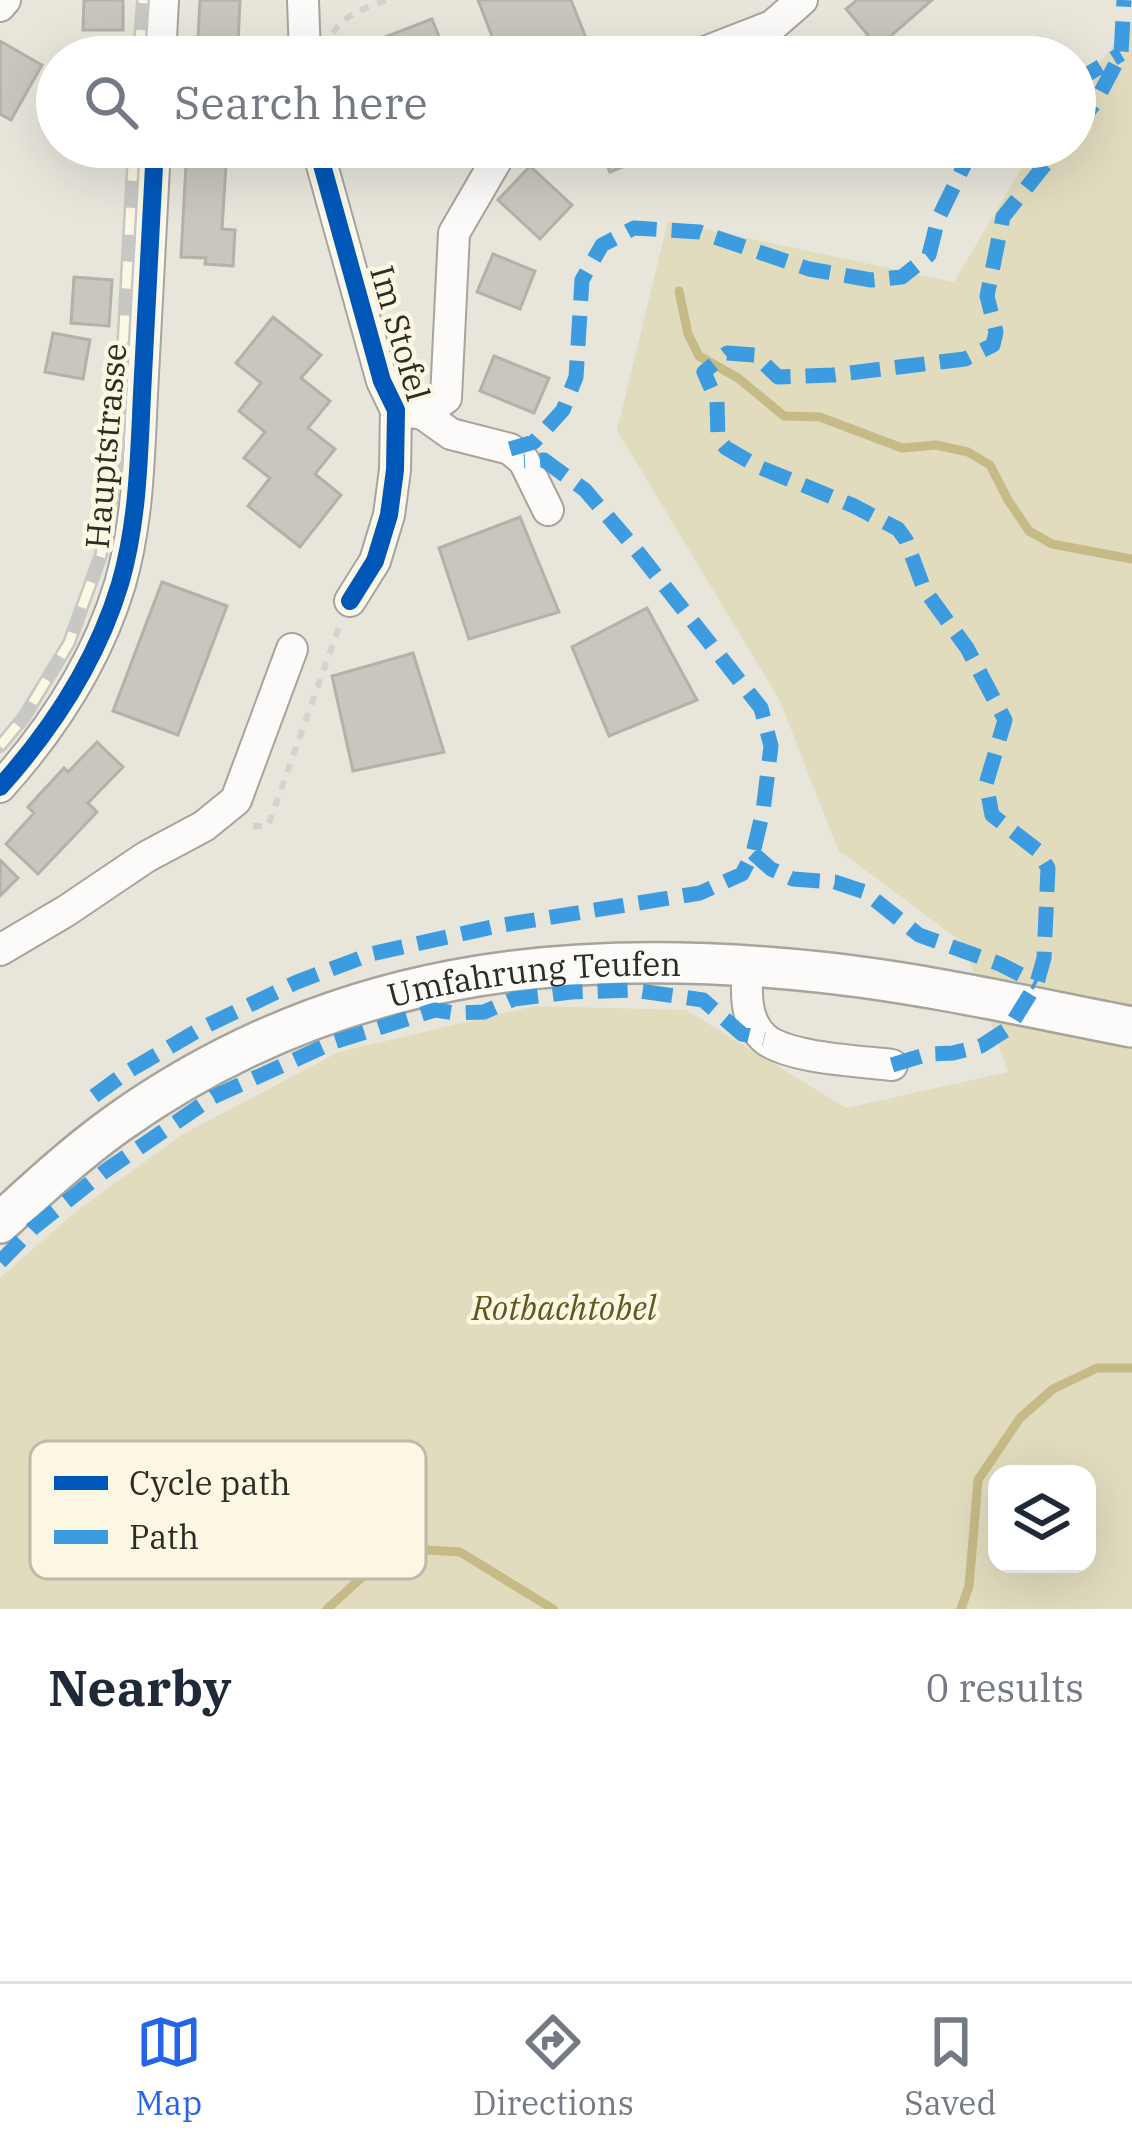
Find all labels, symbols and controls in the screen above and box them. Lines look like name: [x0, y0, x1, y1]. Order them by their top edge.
search box: [36, 36, 1096, 168]
icon: search: [78, 69, 144, 135]
text: Search here: [174, 73, 428, 131]
street label: Im Stofel: [361, 260, 441, 406]
street label: Hauptstrasse: [75, 342, 135, 550]
street label: Umfahrung Teufen: [383, 941, 682, 1016]
park label: Rotbachtobel: [471, 1286, 657, 1329]
legend: [30, 1441, 426, 1579]
text: Cycle path: [129, 1461, 290, 1504]
map controls: [988, 1465, 1096, 1573]
button: layers: [988, 1465, 1096, 1573]
text: Path: [129, 1515, 199, 1558]
text: Nearby: [48, 1654, 232, 1720]
text: 0 results: [926, 1662, 1084, 1713]
tab: Map: [135, 2009, 202, 2124]
tab: Directions: [473, 2009, 634, 2124]
tab: Saved: [904, 2009, 997, 2124]

